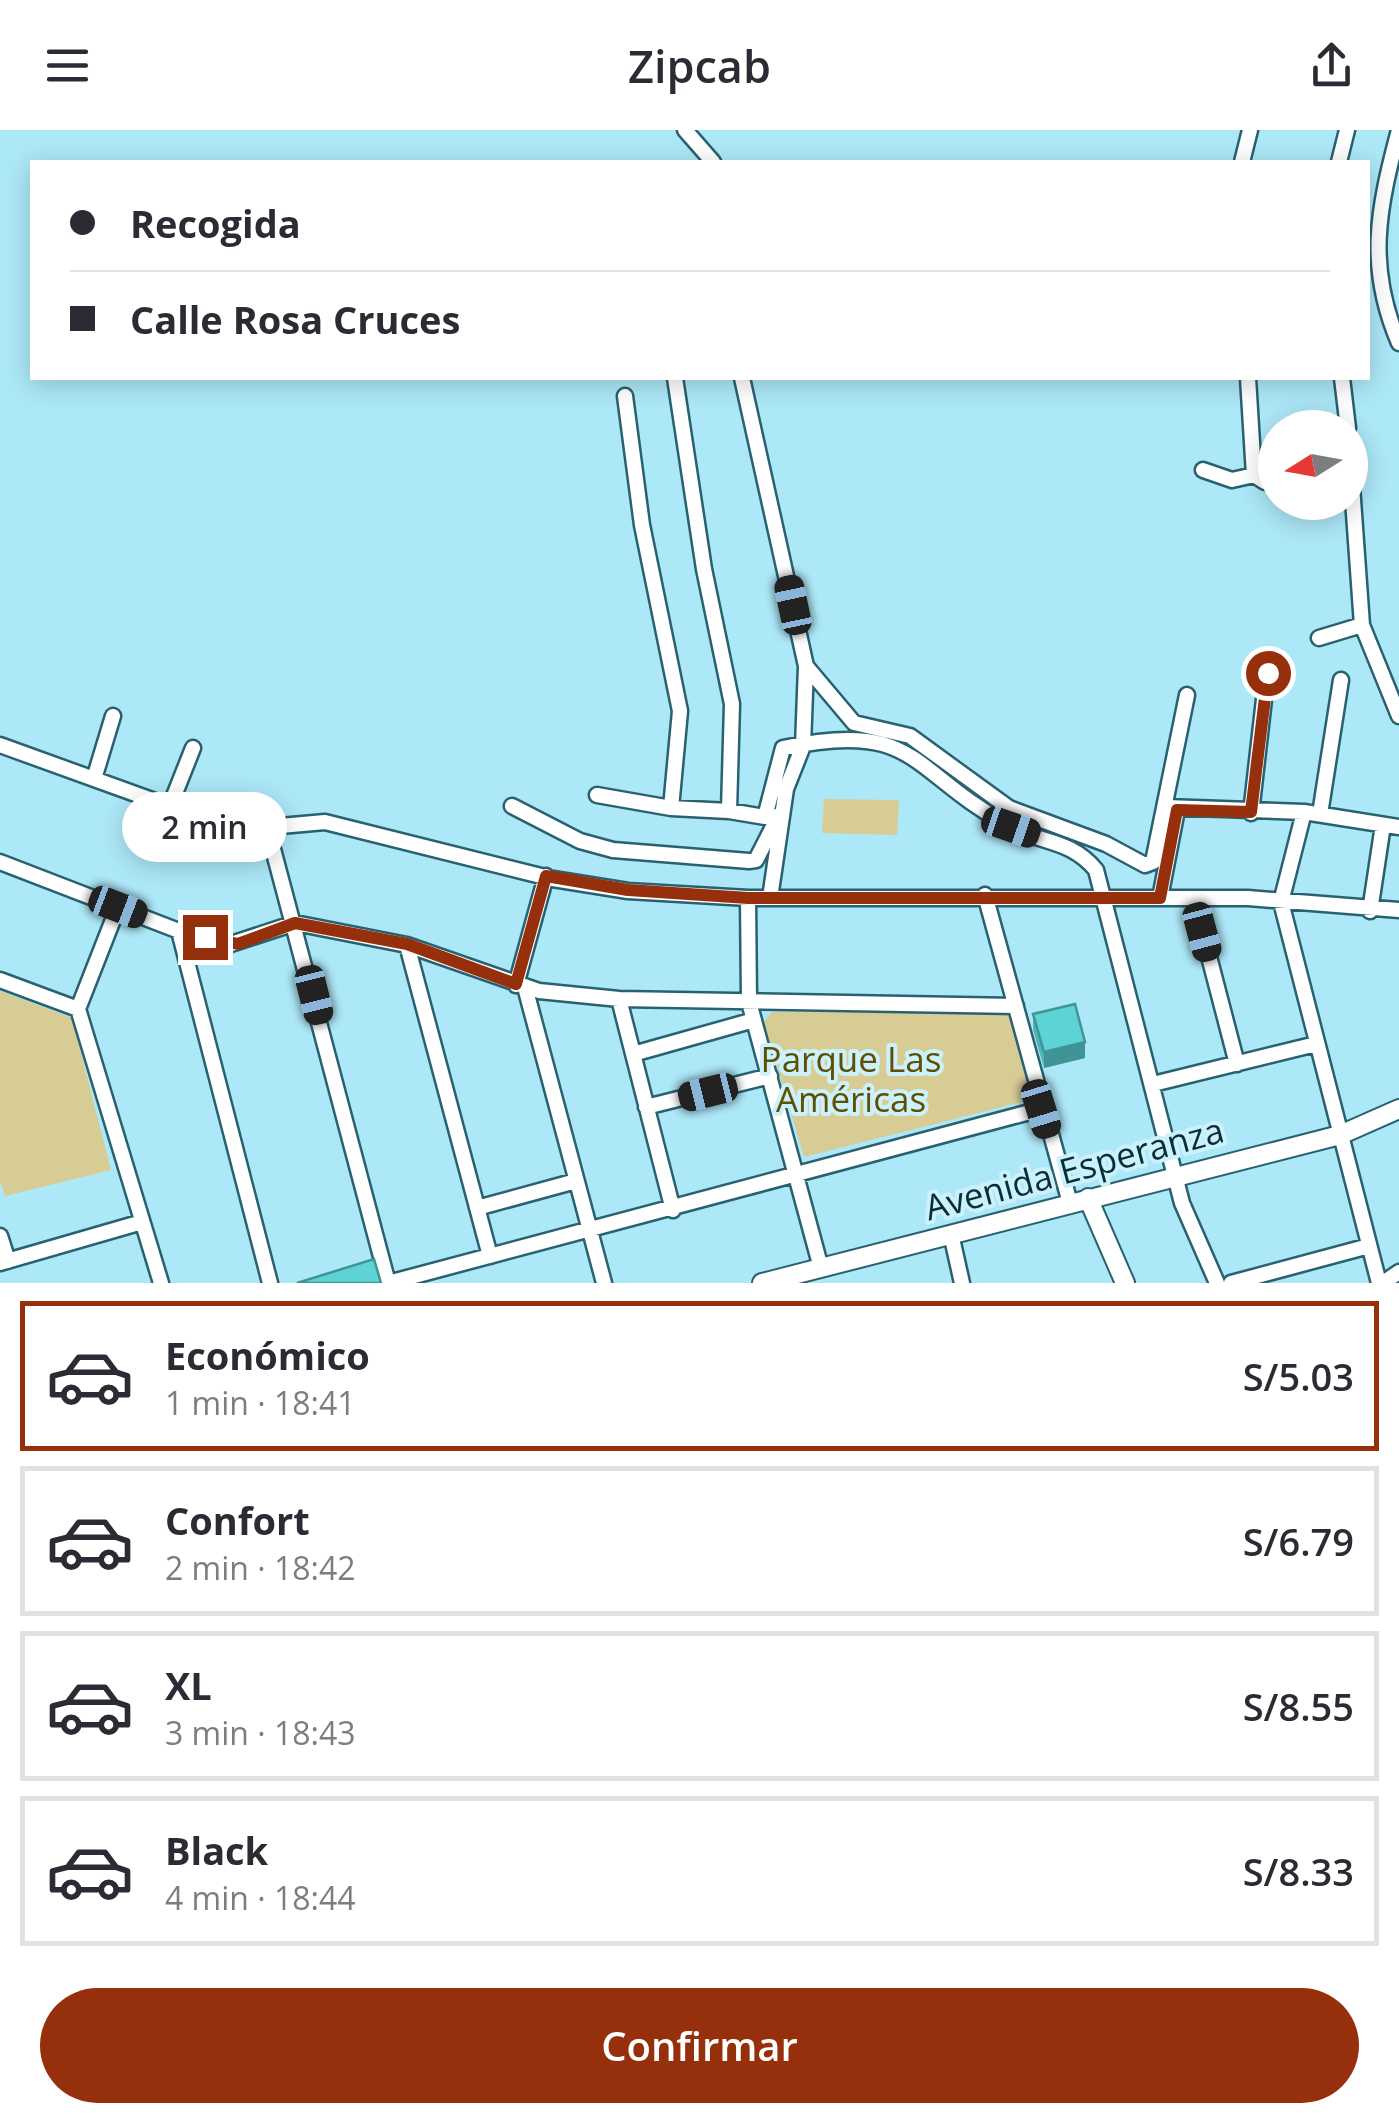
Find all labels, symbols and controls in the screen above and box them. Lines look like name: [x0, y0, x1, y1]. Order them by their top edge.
text: Zipcab: [628, 35, 771, 96]
icon: menu: [40, 38, 95, 93]
icon: share: [1304, 38, 1359, 93]
text: Recogida: [130, 197, 301, 249]
text: Calle Rosa Cruces: [130, 293, 460, 345]
north arrow: [1258, 410, 1368, 520]
map controls: [1258, 410, 1368, 520]
car: [772, 573, 814, 637]
route start: [1246, 651, 1291, 696]
callout: 2 min: [122, 792, 288, 862]
car: [978, 803, 1044, 851]
text: 2 min: [161, 805, 248, 848]
car: [85, 882, 151, 932]
car: [1180, 899, 1224, 965]
route end: [183, 915, 228, 960]
car: [292, 962, 336, 1028]
park label: Parque Las Américas: [761, 1035, 941, 1122]
car: [675, 1070, 741, 1114]
car: [1018, 1076, 1064, 1142]
street label: Avenida Esperanza: [919, 1105, 1229, 1231]
text: Económico: [165, 1329, 370, 1381]
icon: car: [45, 1331, 135, 1421]
text: S/5.03: [1243, 1350, 1354, 1402]
text: 1 min · 18:41: [165, 1381, 356, 1424]
text: Confort: [165, 1494, 310, 1546]
icon: car: [45, 1496, 135, 1586]
text: S/6.79: [1243, 1515, 1354, 1567]
text: 2 min · 18:42: [165, 1546, 356, 1589]
text: XL: [165, 1659, 212, 1711]
icon: car: [45, 1661, 135, 1751]
text: S/8.55: [1243, 1680, 1354, 1732]
text: 3 min · 18:43: [165, 1711, 356, 1754]
text: Black: [165, 1824, 268, 1876]
icon: car: [45, 1826, 135, 1916]
text: S/8.33: [1243, 1845, 1354, 1897]
text: 4 min · 18:44: [165, 1876, 356, 1919]
button: Confirmar: [40, 1988, 1359, 2103]

